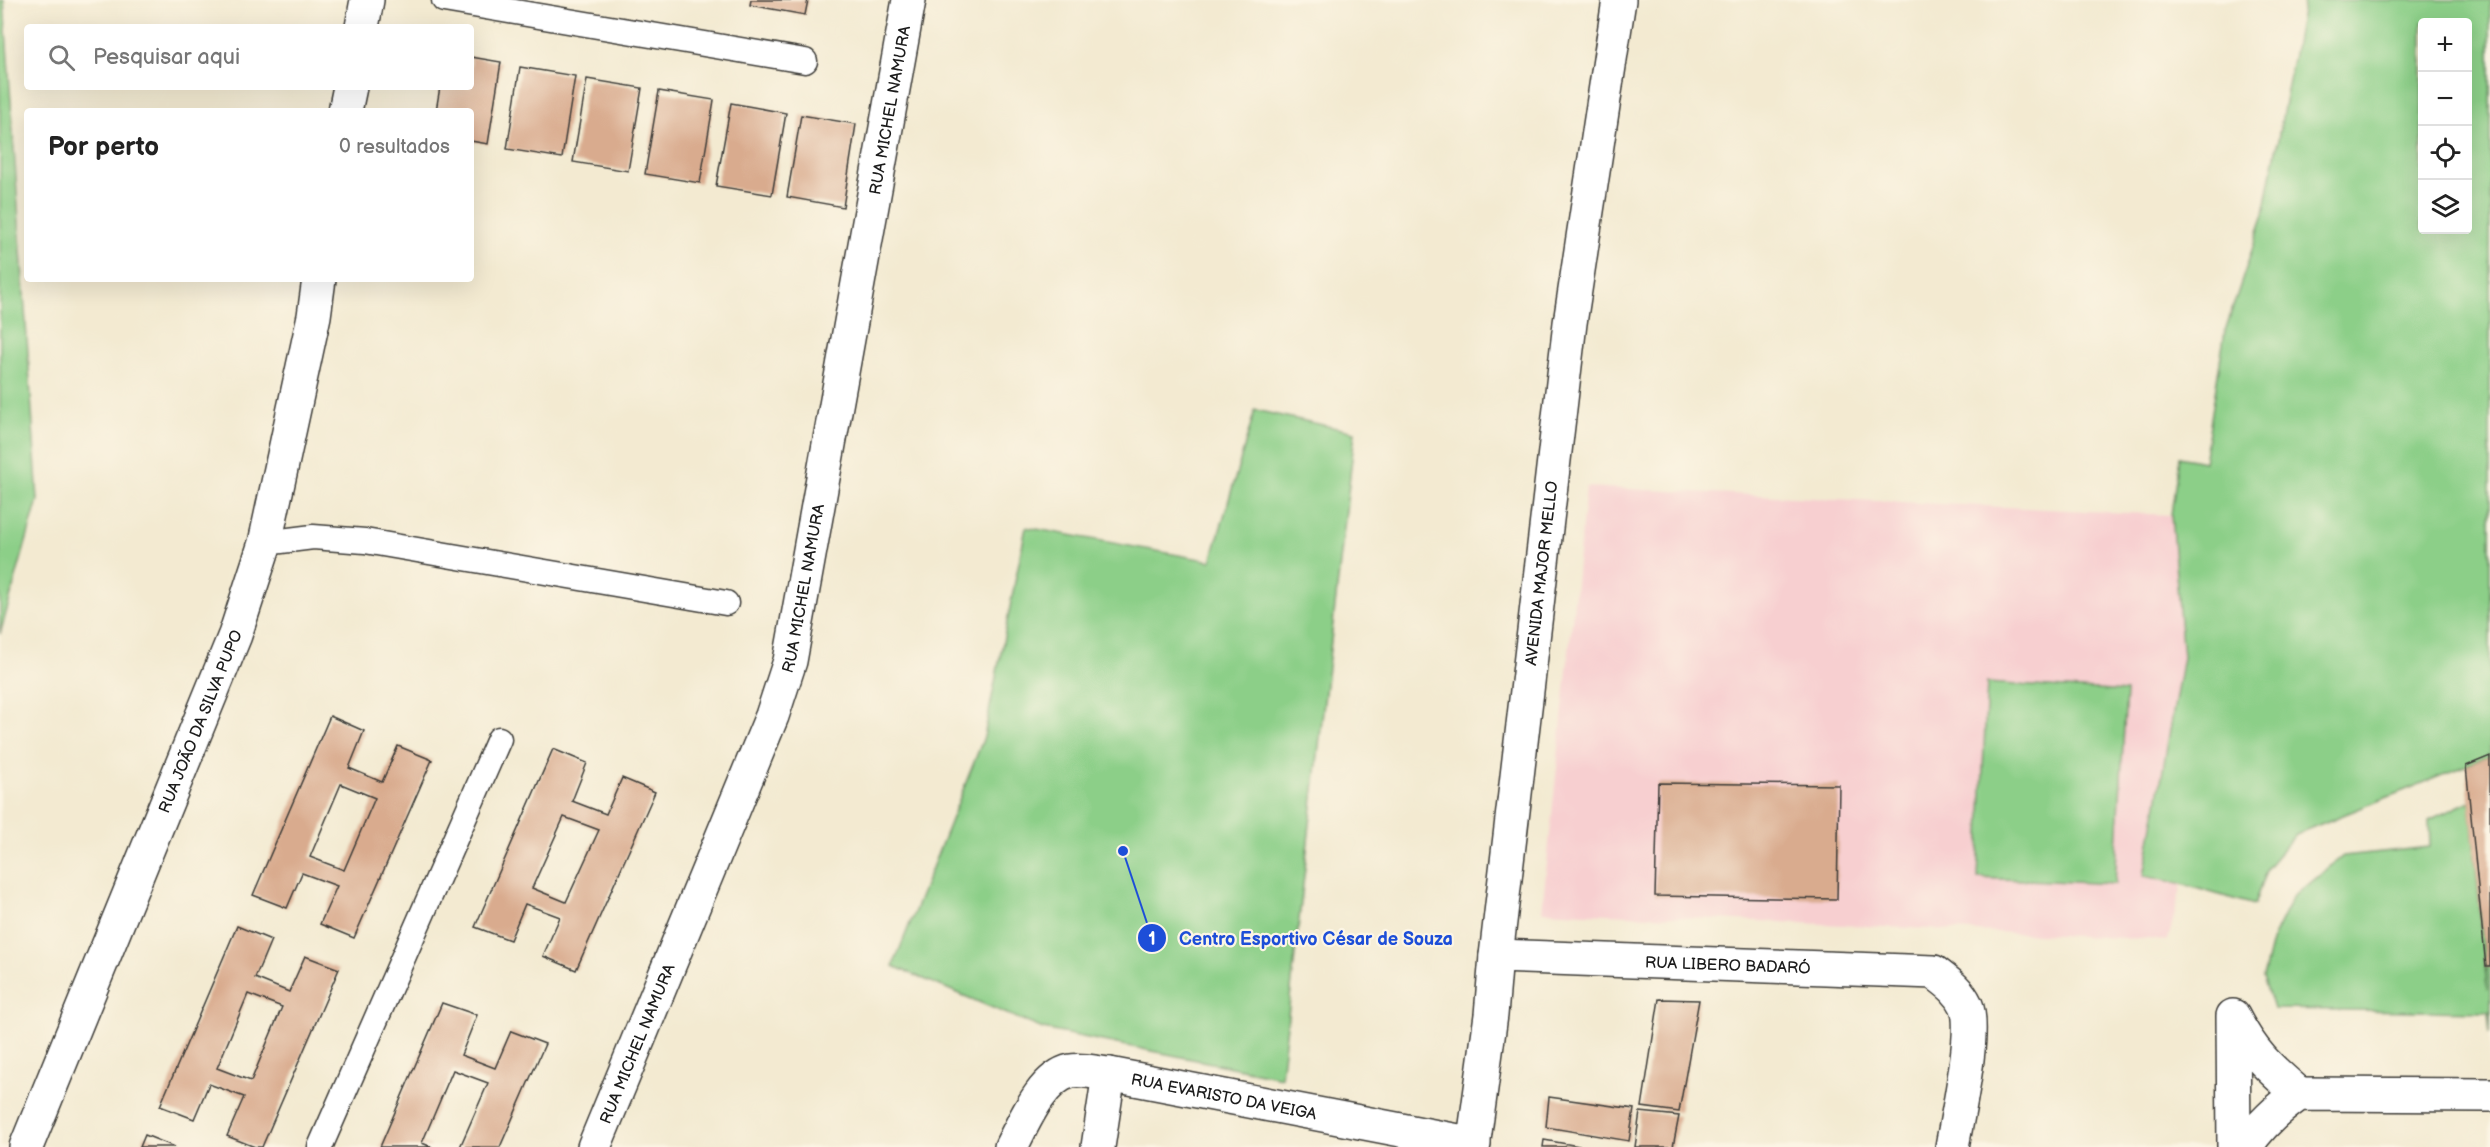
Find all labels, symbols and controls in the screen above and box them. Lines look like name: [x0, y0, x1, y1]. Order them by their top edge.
map controls: [2418, 18, 2472, 234]
button: +: [2418, 18, 2472, 72]
search box: [24, 24, 474, 90]
street label: RUA MICHEL NAMURA: [866, 24, 915, 196]
icon: search: [45, 41, 78, 74]
text: Pesquisar aqui: [93, 44, 240, 71]
button: −: [2418, 72, 2472, 126]
button: locate: [2418, 126, 2472, 180]
text: Por perto: [48, 132, 159, 163]
text: 0 resultados: [339, 135, 450, 159]
button: layers: [2418, 180, 2472, 234]
street label: AVENIDA MAJOR MELLO: [1522, 480, 1562, 667]
street label: RUA MICHEL NAMURA: [779, 502, 829, 676]
street label: RUA JOÃO DA SILVA PUPO: [155, 627, 247, 816]
callout: Centro Esportivo César de Souza: [1137, 920, 1465, 956]
text: 1: [1148, 929, 1156, 950]
text: Centro Esportivo César de Souza: [1179, 929, 1453, 950]
street label: RUA LIBERO BADARÓ: [1645, 953, 1811, 978]
street label: RUA MICHEL NAMURA: [597, 961, 680, 1127]
street label: RUA EVARISTO DA VEIGA: [1129, 1070, 1318, 1125]

